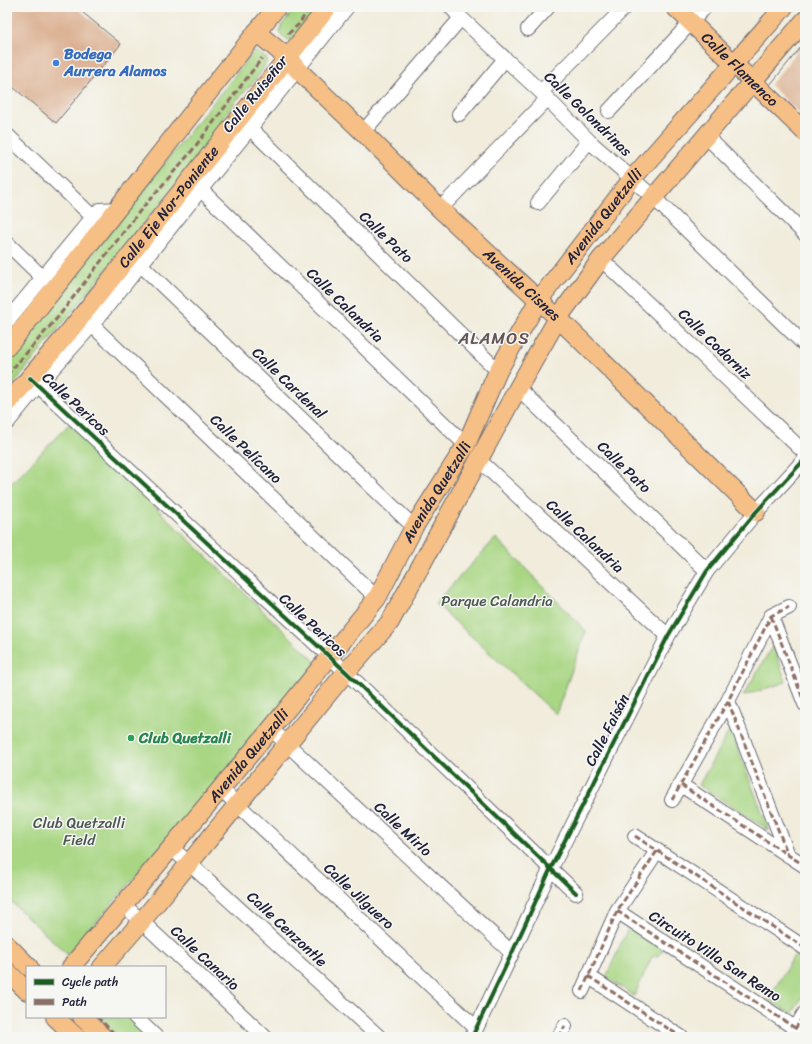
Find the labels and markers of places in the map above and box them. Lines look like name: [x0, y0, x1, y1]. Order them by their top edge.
place label: Bodega Aurrera Alamos: [63, 41, 167, 84]
marker: Bodega Aurrera Alamos: [51, 58, 61, 68]
place label: Club Quetzalli: [138, 725, 232, 751]
marker: Club Quetzalli: [126, 733, 136, 743]

